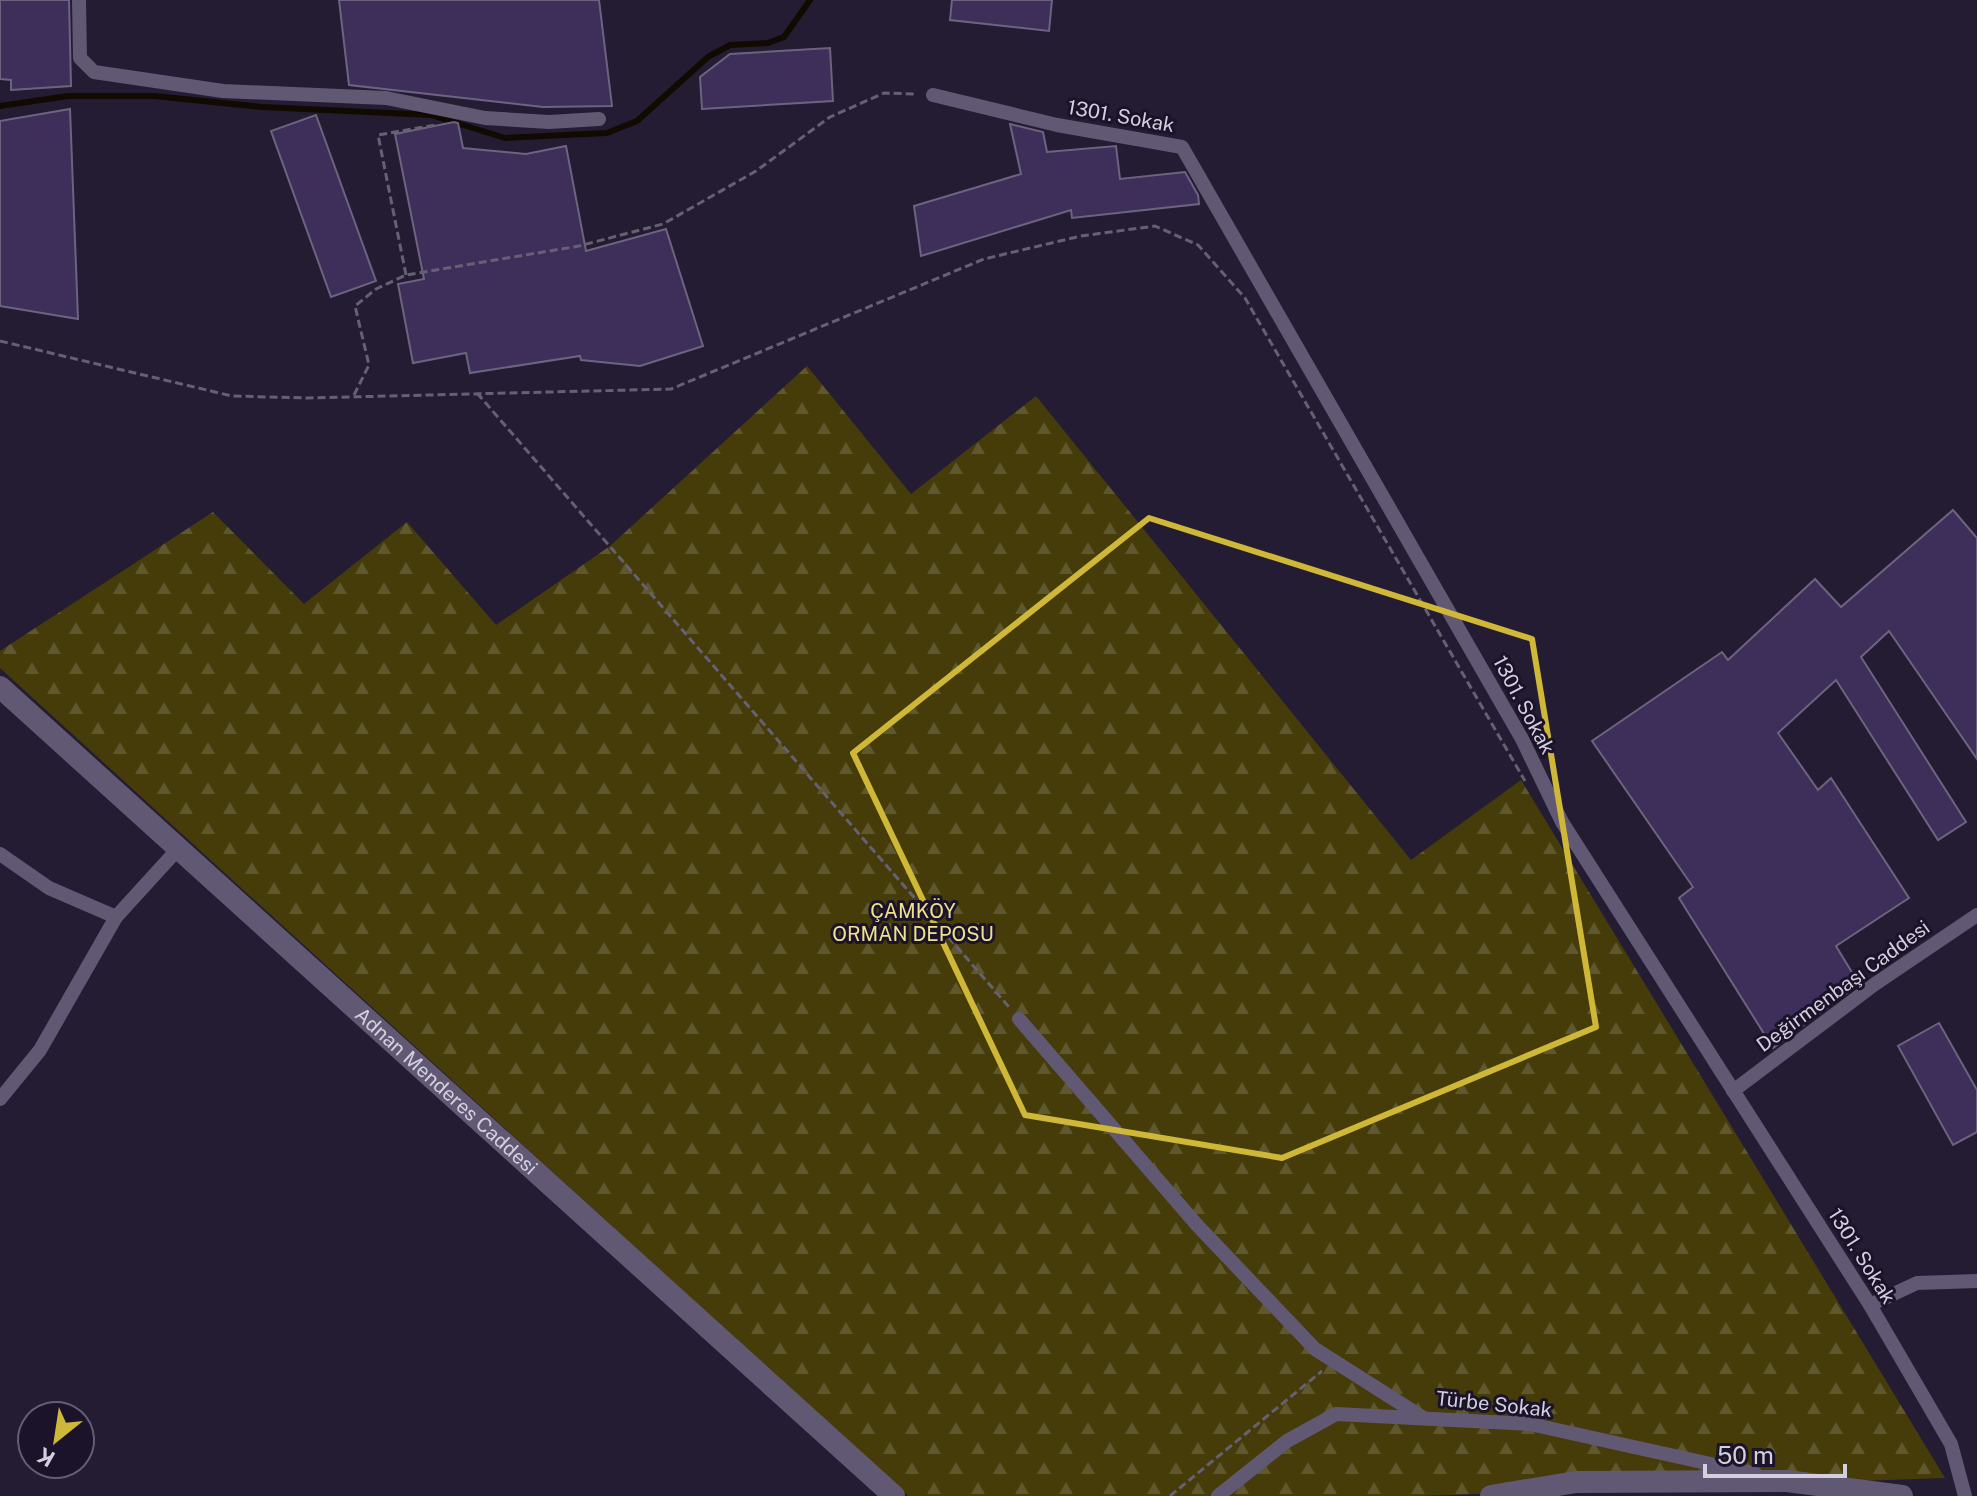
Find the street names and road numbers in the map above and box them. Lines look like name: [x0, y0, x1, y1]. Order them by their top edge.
street label: 1301. Sokak: [1066, 95, 1176, 137]
street label: 1301. Sokak: [1488, 652, 1560, 758]
street label: Değirmenbaşı Caddesi: [1752, 915, 1934, 1057]
street label: Adnan Menderes Caddesi: [350, 1002, 542, 1180]
street label: 1301. Sokak: [1823, 1204, 1901, 1308]
street label: Türbe Sokak: [1435, 1386, 1553, 1422]

